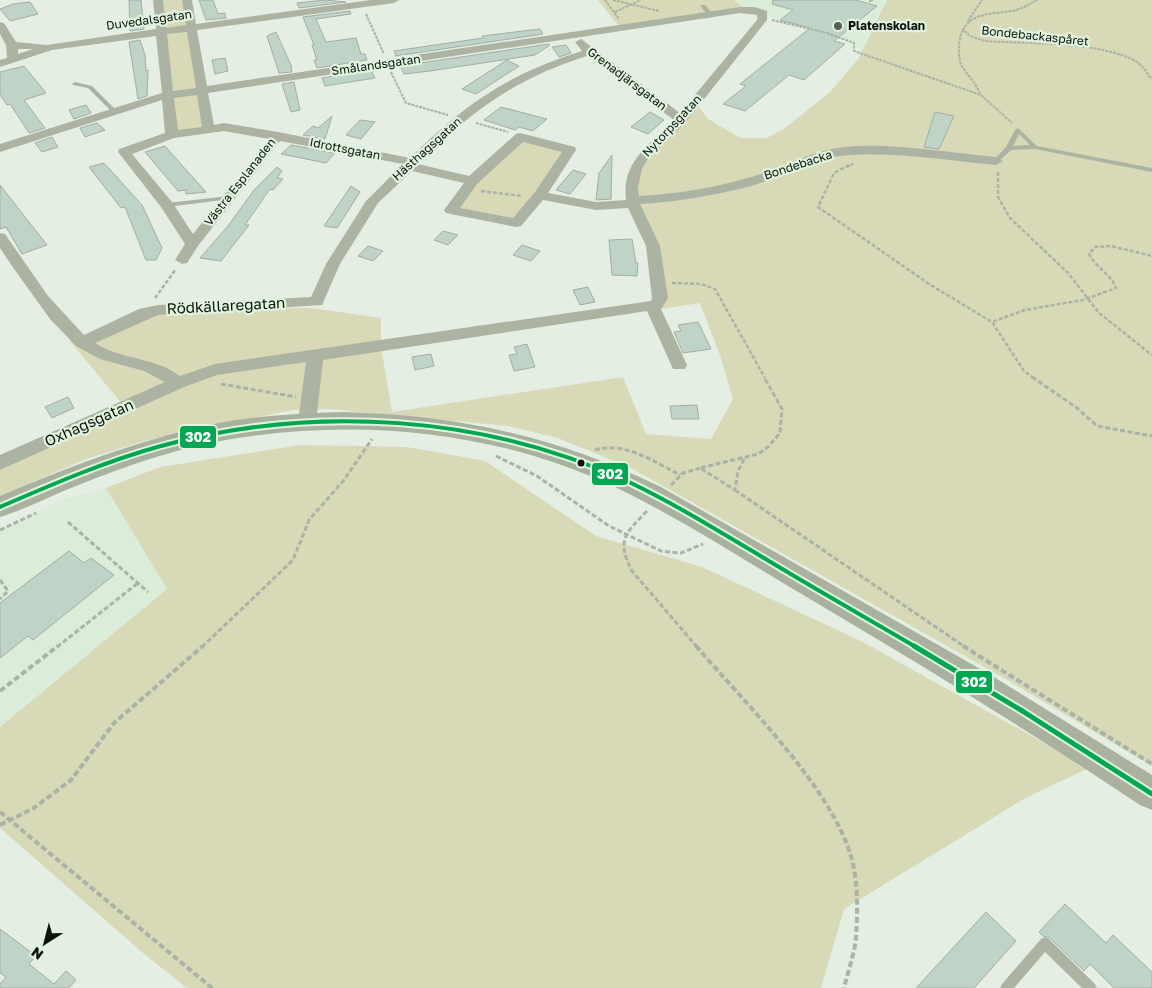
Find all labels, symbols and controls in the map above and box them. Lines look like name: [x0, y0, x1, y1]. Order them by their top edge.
street label: Duvedalsgatan: [105, 6, 193, 33]
place label: Platenskolan: [848, 18, 925, 33]
marker: Platenskolan: [832, 20, 844, 32]
street label: Bondebackaspåret: [981, 22, 1090, 49]
street label: Grenadjärsgatan: [585, 44, 670, 113]
street label: Smålandsgatan: [330, 51, 421, 78]
street label: Nytorpsgatan: [639, 91, 704, 160]
street label: Hästhagsgatan: [389, 114, 464, 184]
street label: Idrottsgatan: [308, 134, 382, 163]
street label: Västra Esplanaden: [201, 135, 279, 229]
street label: Bondebacka: [762, 146, 834, 183]
street label: Rödkällaregatan: [166, 293, 286, 317]
street label: Oxhagsgatan: [41, 394, 136, 450]
line badge: 302: [179, 425, 217, 449]
text: 302: [185, 428, 212, 445]
unlabelled marker: [576, 458, 586, 468]
line badge: 302: [591, 462, 629, 486]
text: 302: [597, 465, 624, 482]
line badge: 302: [955, 670, 993, 694]
text: 302: [961, 673, 988, 690]
north arrow: [20, 918, 70, 968]
text: N: [28, 944, 46, 964]

